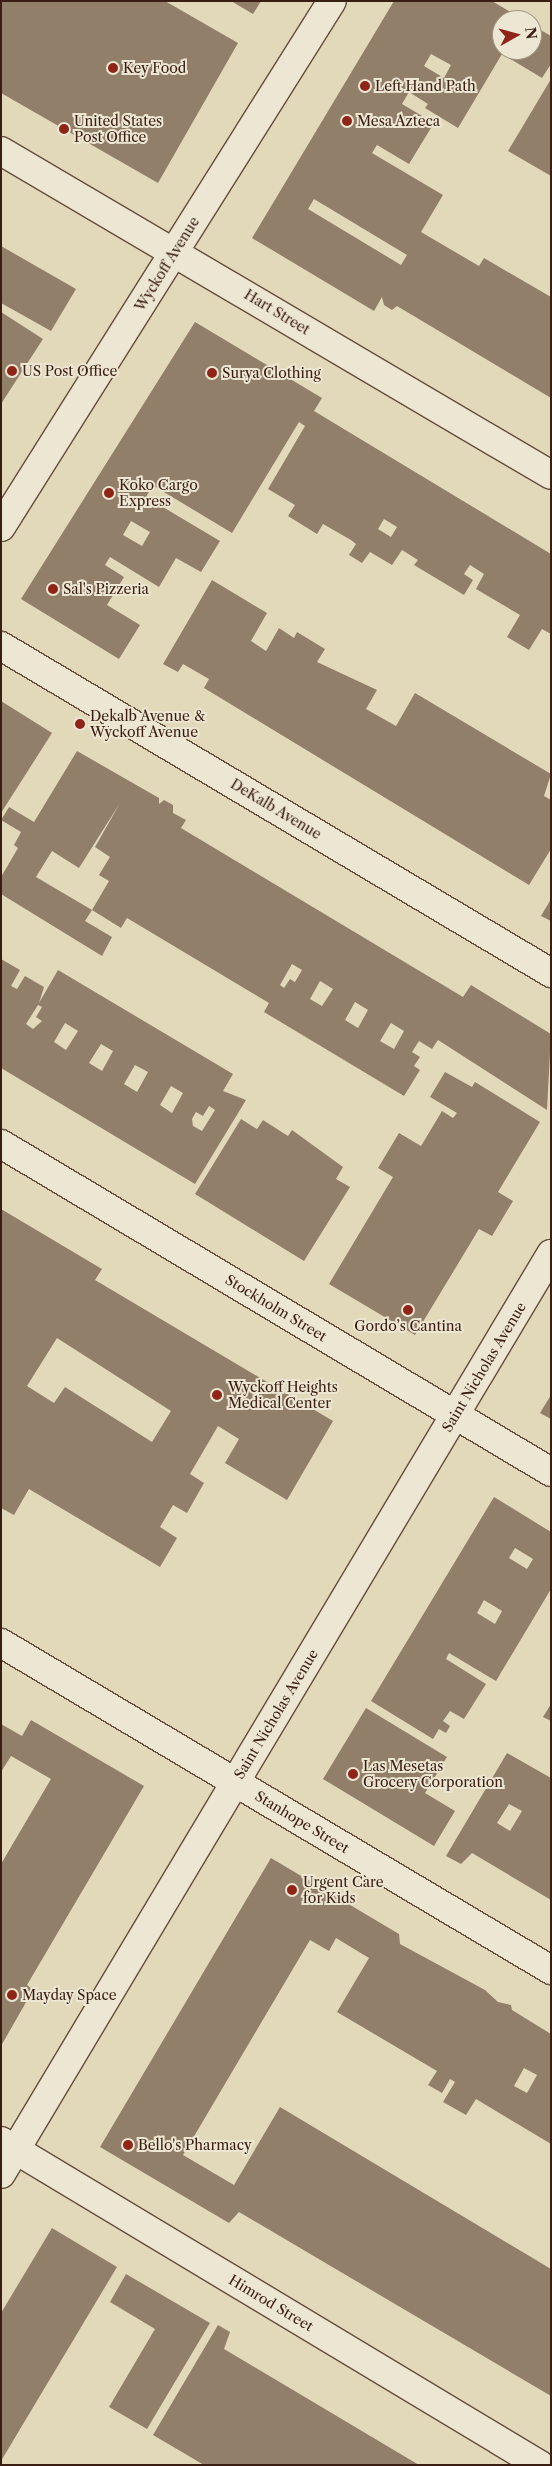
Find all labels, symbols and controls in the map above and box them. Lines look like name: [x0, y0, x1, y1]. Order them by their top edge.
north arrow: [492, 10, 542, 60]
text: N: [521, 26, 541, 40]
place label: Key Food: [123, 60, 187, 76]
marker: Key Food: [107, 62, 119, 74]
place label: Left Hand Path: [375, 78, 476, 94]
marker: Left Hand Path: [359, 80, 371, 92]
place label: United States Post Office: [74, 113, 162, 146]
place label: Mesa Azteca: [357, 113, 441, 129]
marker: Mesa Azteca: [341, 115, 353, 127]
marker: United States Post Office: [58, 123, 70, 135]
street label: Wyckoff Avenue: [131, 214, 203, 314]
street label: Hart Street: [241, 286, 313, 338]
place label: US Post Office: [22, 363, 117, 379]
marker: US Post Office: [6, 365, 18, 377]
place label: Surya Clothing: [222, 365, 321, 381]
marker: Surya Clothing: [206, 367, 218, 379]
place label: Koko Cargo Express: [119, 477, 198, 510]
marker: Koko Cargo Express: [103, 487, 115, 499]
place label: Sal's Pizzeria: [63, 581, 149, 597]
marker: Sal's Pizzeria: [47, 583, 59, 595]
place label: Dekalb Avenue & Wyckoff Avenue: [90, 708, 205, 740]
marker: Dekalb Avenue & Wyckoff Avenue: [74, 718, 86, 730]
street label: DeKalb Avenue: [227, 775, 325, 843]
street label: Stockholm Street: [222, 1271, 330, 1345]
street label: Saint Nicholas Avenue: [438, 1299, 530, 1435]
marker: Gordo’s Cantina: [402, 1304, 414, 1316]
place label: Gordo’s Cantina: [354, 1318, 462, 1334]
place label: Wyckoff Heights Medical Center: [228, 1379, 338, 1411]
marker: Wyckoff Heights Medical Center: [210, 1388, 224, 1402]
street label: Saint Nicholas Avenue: [230, 1646, 322, 1782]
place label: Las Mesetas Grocery Corporation: [363, 1758, 503, 1790]
marker: Las Mesetas Grocery Corporation: [347, 1768, 359, 1780]
street label: Stanhope Street: [252, 1787, 352, 1857]
place label: Urgent Care for Kids: [303, 1874, 384, 1906]
marker: Urgent Care for Kids: [285, 1883, 299, 1897]
place label: Mayday Space: [22, 1987, 117, 2003]
marker: Mayday Space: [6, 1989, 18, 2001]
place label: Bello's Pharmacy: [138, 2137, 252, 2153]
marker: Bello's Pharmacy: [122, 2139, 134, 2151]
street label: Himrod Street: [226, 2271, 316, 2335]

